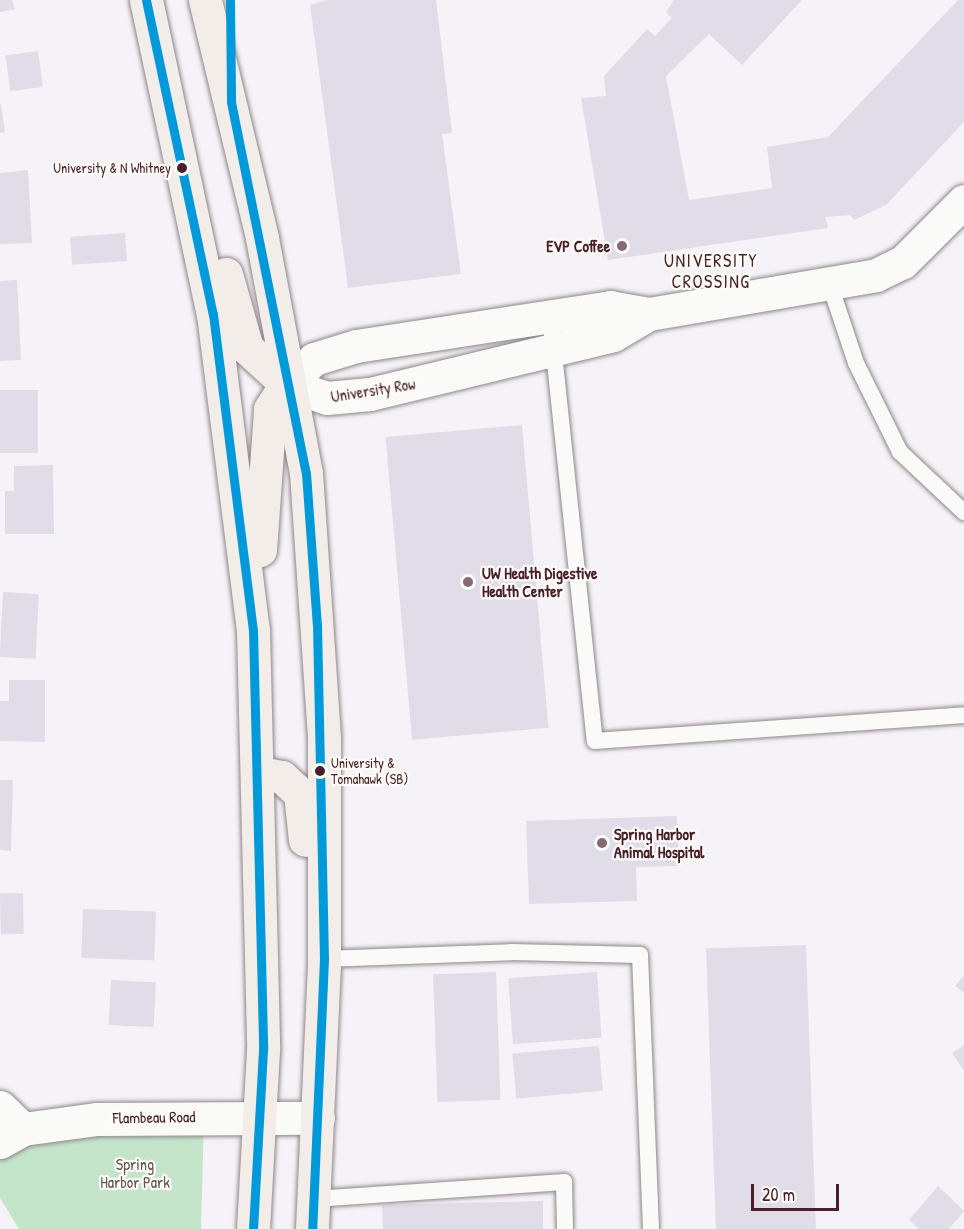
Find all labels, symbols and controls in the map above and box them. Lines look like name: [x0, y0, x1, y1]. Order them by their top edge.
place label: University & N Whitney: [53, 160, 171, 176]
marker: University & N Whitney: [176, 162, 188, 174]
place label: EVP Coffee: [546, 236, 610, 256]
marker: EVP Coffee: [615, 239, 629, 253]
district label: UNIVERSITY CROSSING: [664, 251, 758, 294]
street label: University Row: [329, 374, 417, 406]
place label: UW Health Digestive Health Center: [482, 563, 597, 601]
marker: UW Health Digestive Health Center: [459, 573, 477, 591]
place label: University & Tomahawk (SB): [331, 755, 408, 788]
marker: University & Tomahawk (SB): [314, 765, 326, 777]
place label: Spring Harbor Animal Hospital: [614, 824, 704, 862]
marker: Spring Harbor Animal Hospital: [595, 836, 609, 850]
street label: Flambeau Road: [112, 1107, 196, 1127]
park label: Spring Harbor Park: [100, 1154, 170, 1192]
scale bar: [754, 1172, 842, 1210]
text: 20 m: [762, 1182, 795, 1207]

